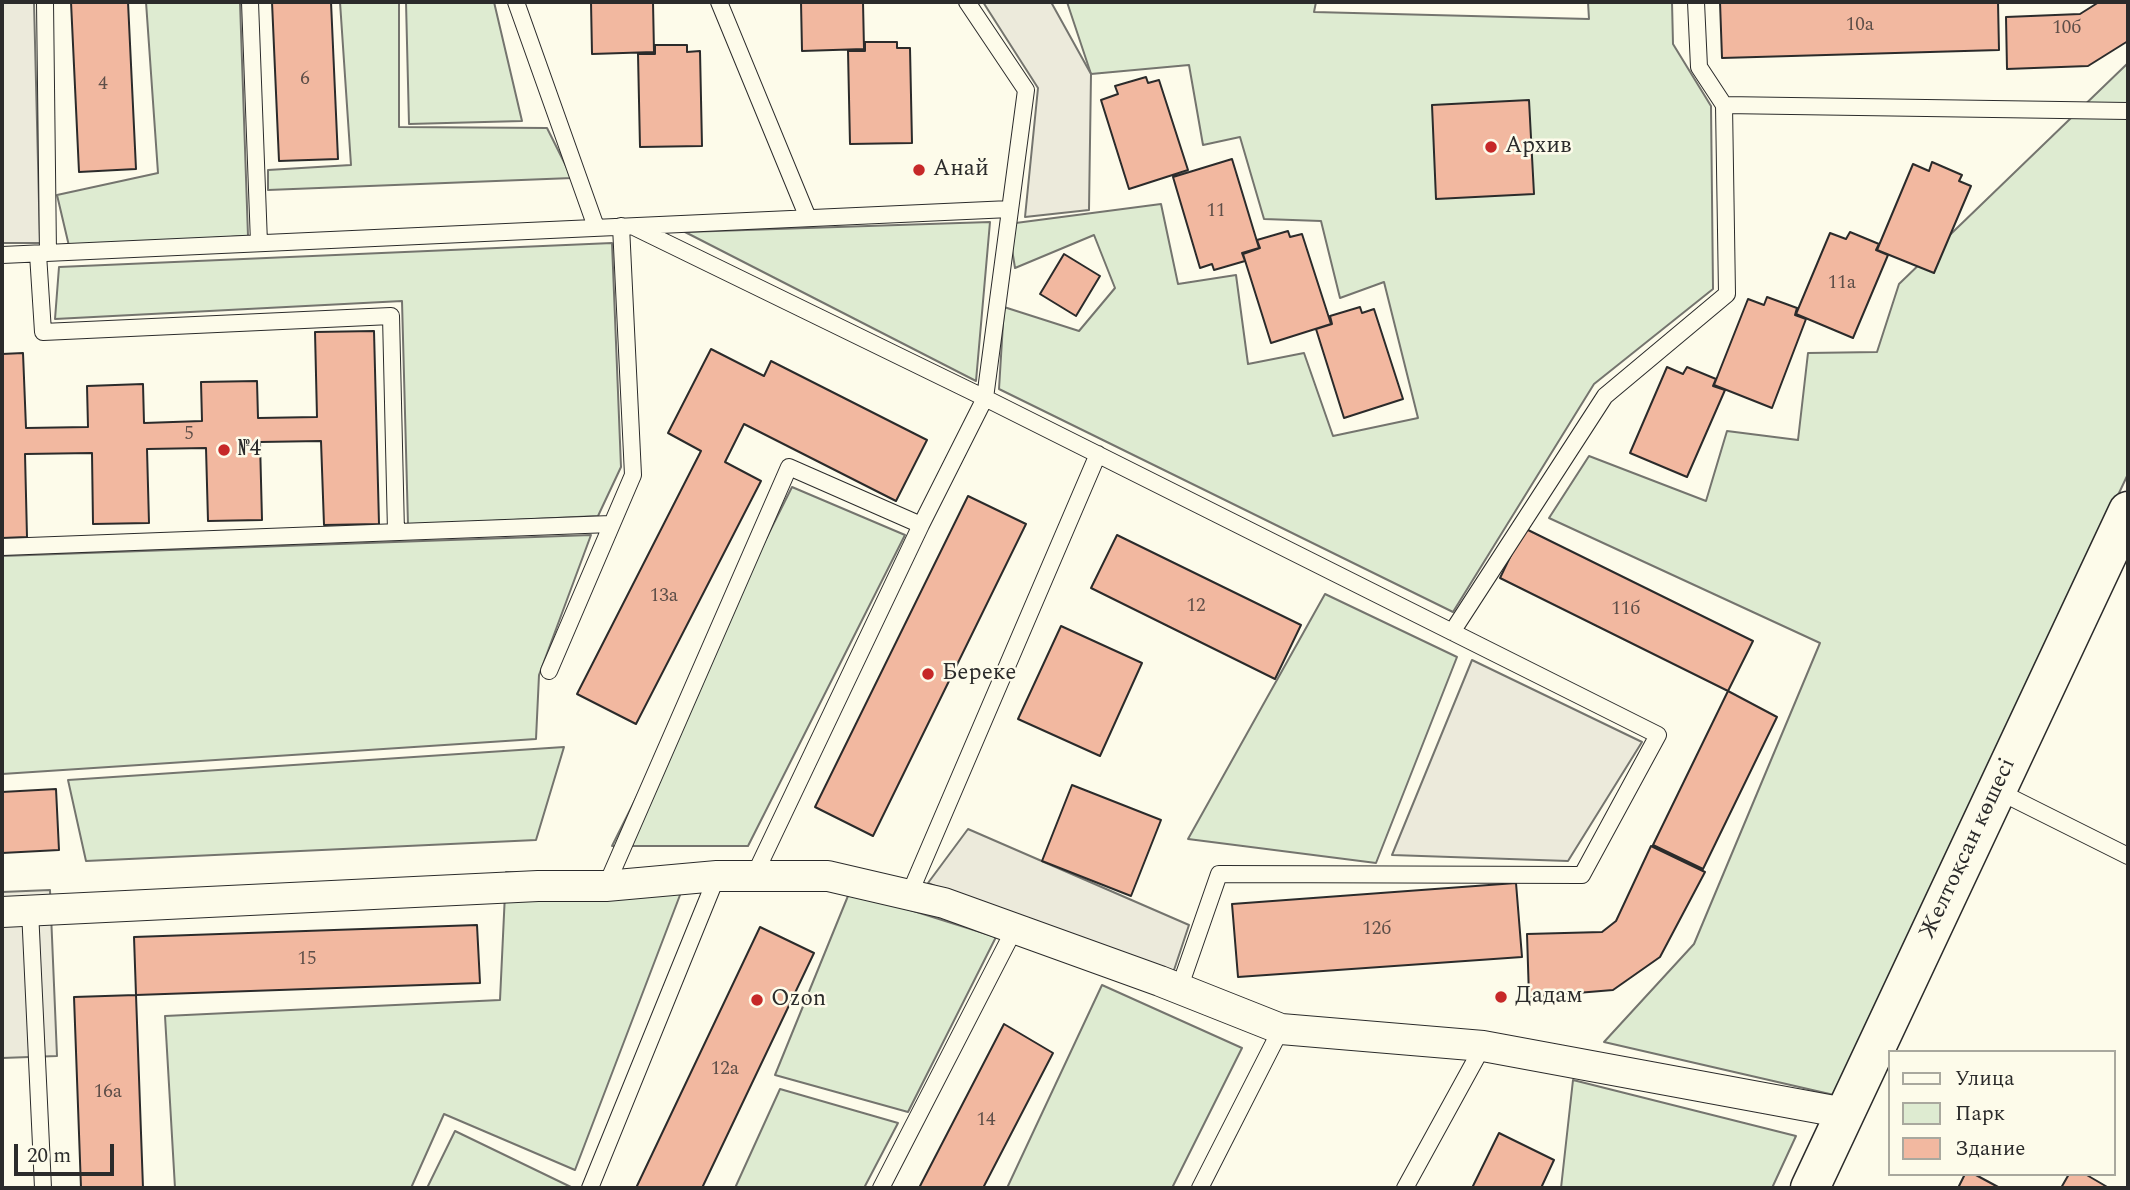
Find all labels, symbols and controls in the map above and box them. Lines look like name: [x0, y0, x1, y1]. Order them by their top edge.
house number: 10а: [1846, 15, 1874, 37]
house number: 10б: [2052, 18, 2082, 40]
house number: 6: [300, 69, 310, 91]
house number: 4: [98, 74, 108, 96]
place label: Архив: [1505, 133, 1572, 161]
marker: Архив: [1483, 139, 1499, 155]
place label: Анай: [933, 156, 989, 184]
marker: Анай: [911, 162, 927, 178]
house number: 11: [1207, 201, 1225, 223]
house number: 11а: [1828, 273, 1856, 295]
house number: 5: [184, 424, 194, 446]
place label: №4: [238, 436, 261, 464]
marker: №4: [216, 442, 232, 458]
house number: 13а: [650, 586, 678, 608]
house number: 12: [1187, 596, 1205, 618]
house number: 11б: [1611, 599, 1641, 621]
place label: Береке: [942, 660, 1016, 688]
marker: Береке: [920, 666, 936, 682]
street label: Желтоқсан көшесі: [1915, 754, 2023, 944]
house number: 12б: [1362, 919, 1392, 941]
house number: 15: [298, 949, 316, 971]
place label: Дадам: [1515, 983, 1583, 1011]
place label: Ozon: [771, 986, 826, 1014]
marker: Дадам: [1493, 989, 1509, 1005]
marker: Ozon: [749, 992, 765, 1008]
legend: [1888, 1050, 2116, 1176]
house number: 12а: [711, 1059, 739, 1081]
text: Улица: [1955, 1063, 2014, 1095]
house number: 16а: [94, 1082, 122, 1104]
text: Парк: [1955, 1098, 2005, 1130]
house number: 14: [977, 1110, 995, 1132]
scale bar: [18, 1130, 117, 1174]
text: Здание: [1955, 1133, 2025, 1165]
text: 20 m: [27, 1140, 71, 1172]

